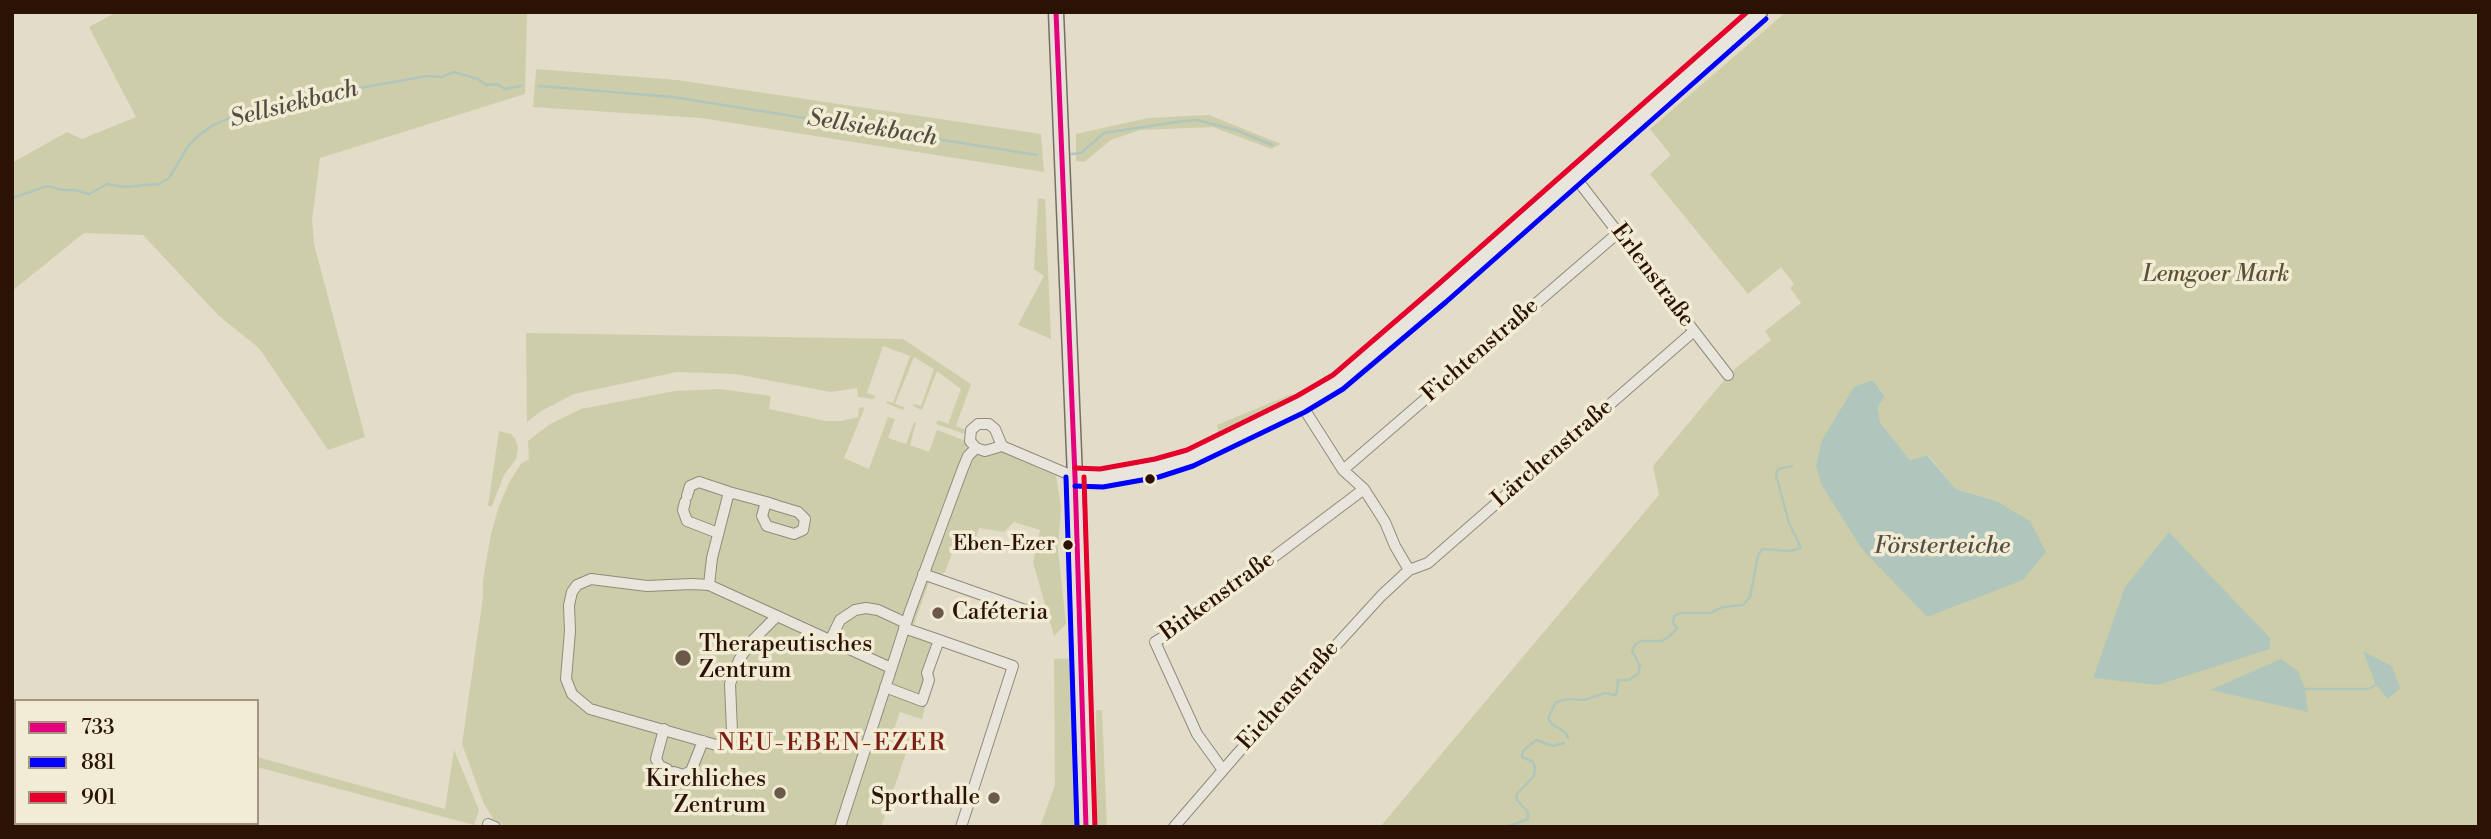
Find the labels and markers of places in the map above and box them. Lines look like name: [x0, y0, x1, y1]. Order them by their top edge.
unlabelled marker: [1143, 472, 1157, 486]
place label: Eben-Ezer: [953, 532, 1055, 558]
marker: Eben-Ezer: [1061, 538, 1075, 552]
place label: Caféteria: [952, 599, 1048, 627]
marker: Caféteria: [930, 605, 946, 621]
place label: Therapeutisches Zentrum: [699, 631, 872, 685]
marker: Therapeutisches Zentrum: [673, 648, 693, 668]
place label: Kirchliches Zentrum: [646, 766, 766, 820]
place label: Sporthalle: [871, 784, 980, 812]
marker: Kirchliches Zentrum: [772, 785, 788, 801]
marker: Sporthalle: [986, 790, 1002, 806]

